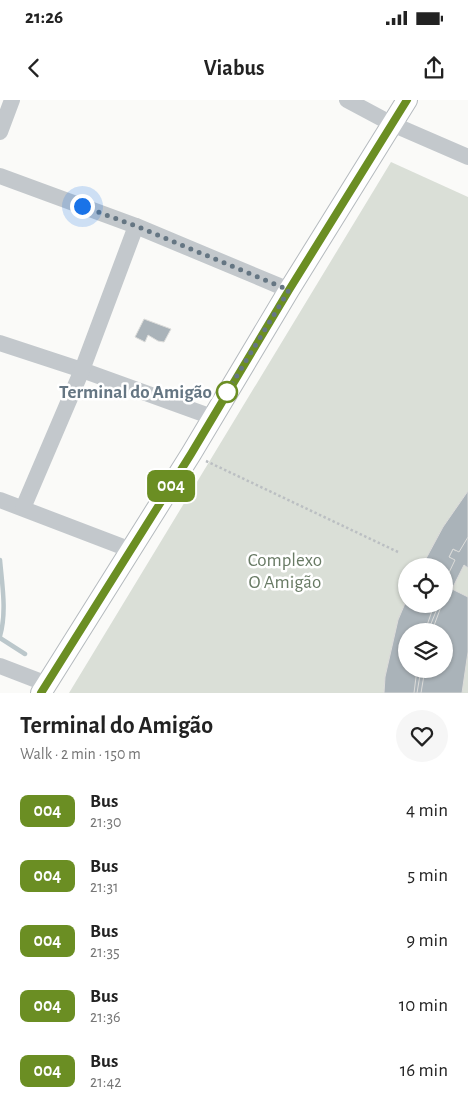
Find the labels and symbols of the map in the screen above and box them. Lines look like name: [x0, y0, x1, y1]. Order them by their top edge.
your location: [70, 194, 95, 219]
marker: Terminal do Amigão: [216, 381, 238, 403]
place label: Terminal do Amigão: [59, 383, 212, 402]
line badge: 004: [142, 470, 200, 502]
park label: Complexo O Amigão: [248, 551, 322, 592]

